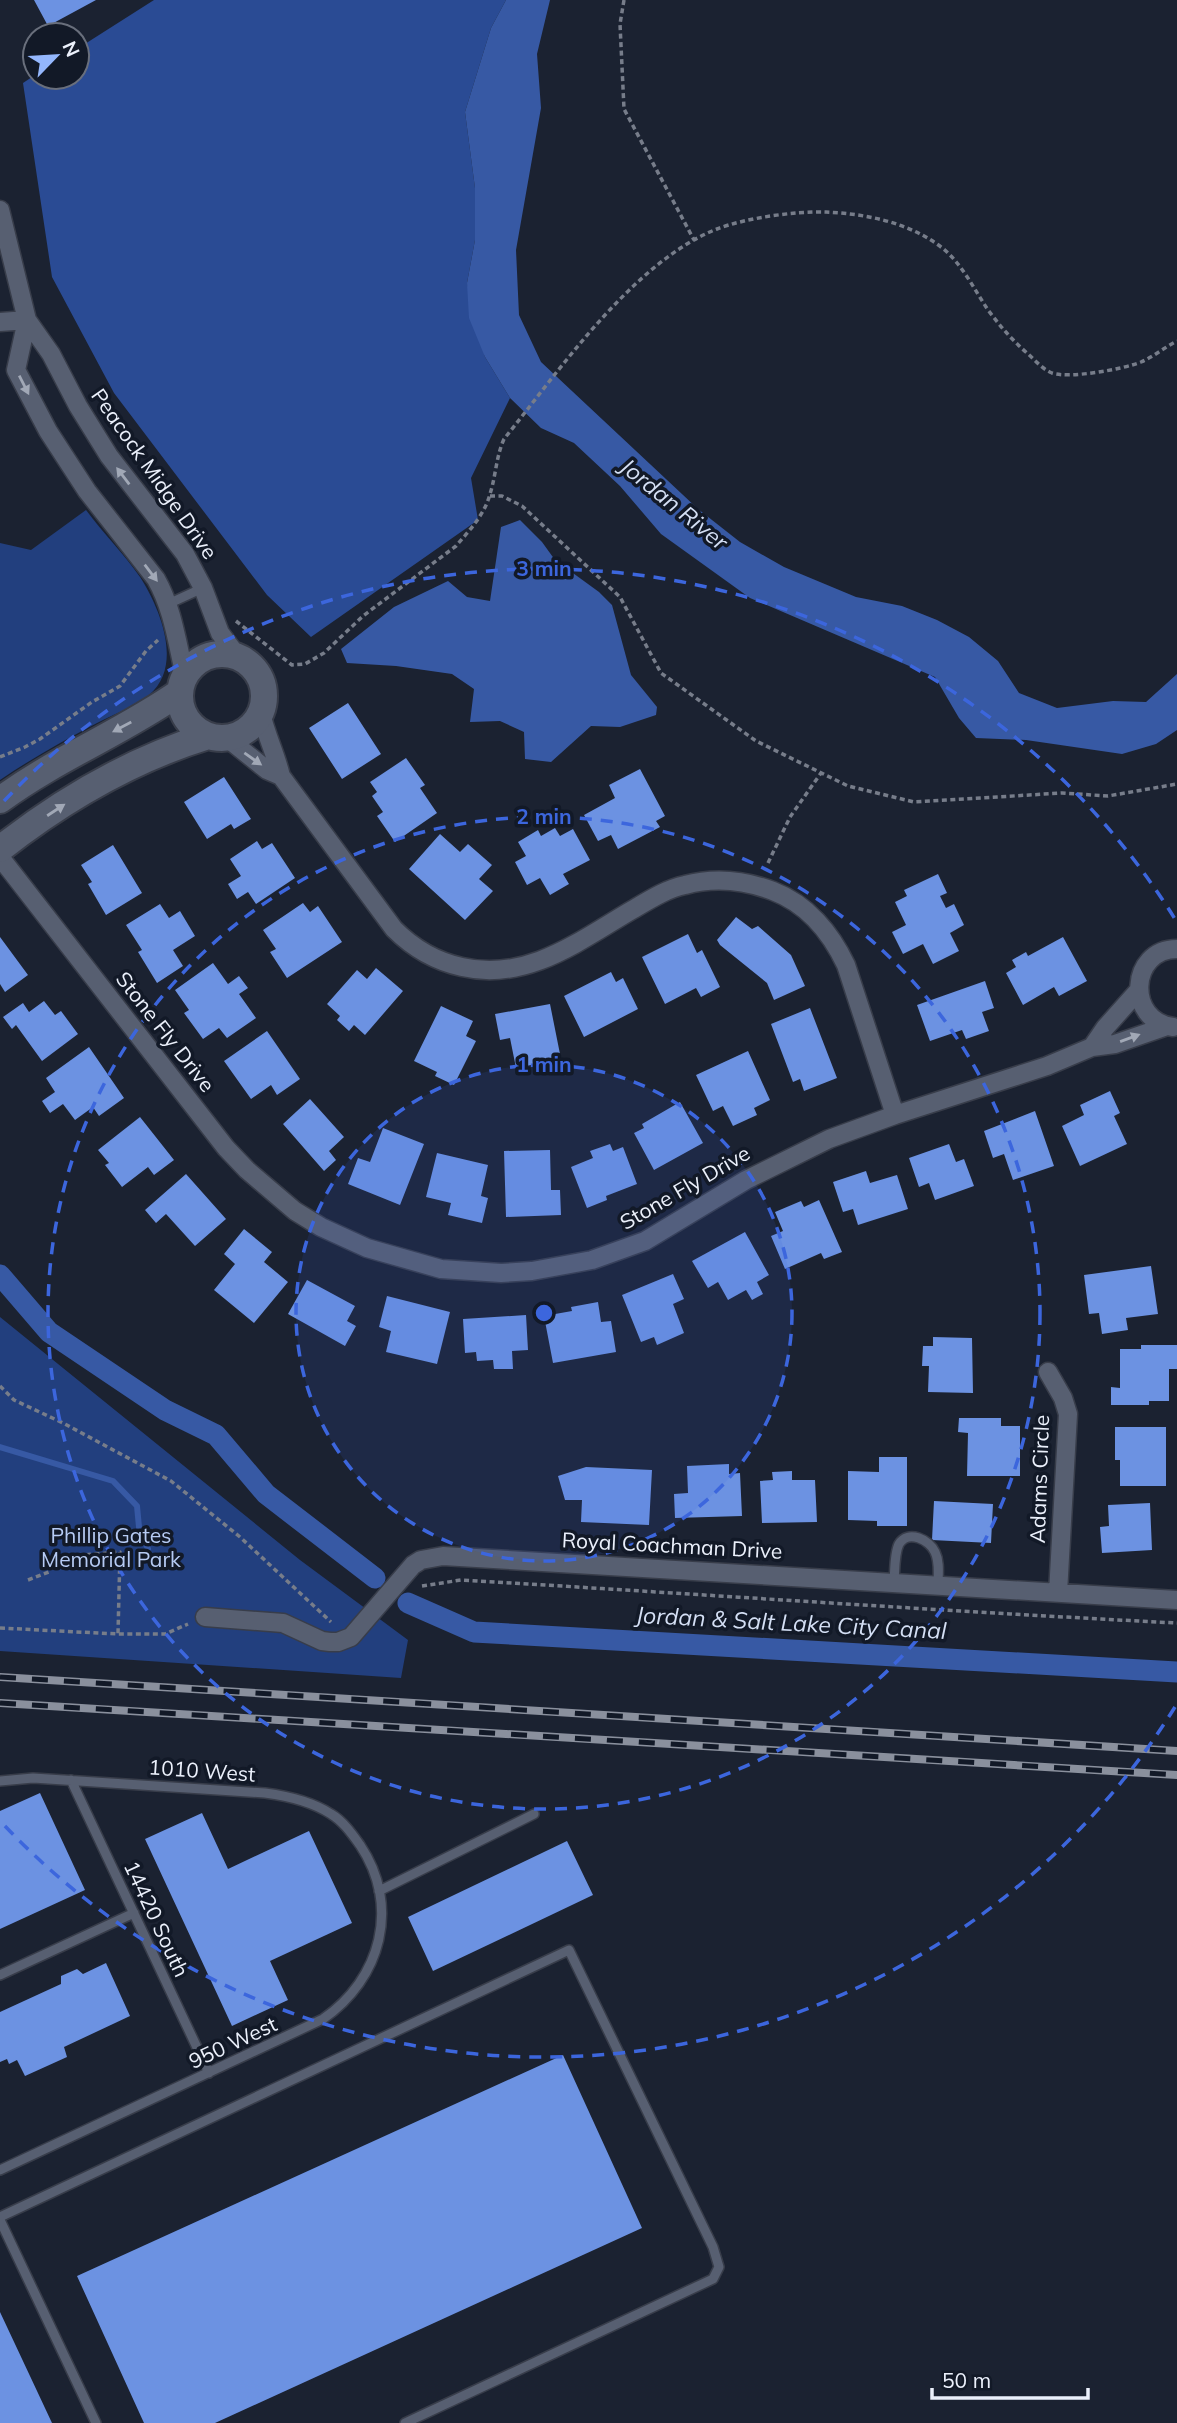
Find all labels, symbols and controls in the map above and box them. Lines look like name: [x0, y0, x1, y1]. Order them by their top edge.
north arrow: [21, 21, 91, 91]
text: N: [57, 37, 85, 60]
one-way arrow: [19, 375, 30, 395]
street label: Peacock Midge Drive: [86, 383, 223, 564]
water label: Jordan River: [613, 450, 735, 557]
one-way arrow: [117, 467, 131, 485]
text: 3 min: [516, 555, 572, 581]
one-way arrow: [144, 564, 158, 582]
one-way arrow: [112, 722, 132, 733]
one-way arrow: [244, 752, 262, 766]
text: 2 min: [516, 803, 572, 829]
one-way arrow: [46, 804, 65, 817]
street label: Stone Fly Drive: [111, 966, 221, 1097]
one-way arrow: [1119, 1032, 1140, 1043]
text: 1 min: [516, 1051, 572, 1077]
street label: Stone Fly Drive: [615, 1139, 754, 1235]
centre of rings: [532, 1301, 556, 1325]
street label: Adams Circle: [1024, 1414, 1054, 1544]
park label: Phillip Gates Memorial Park: [41, 1522, 181, 1572]
street label: Royal Coachman Drive: [561, 1526, 783, 1564]
water label: Jordan & Salt Lake City Canal: [633, 1600, 948, 1645]
street label: 1010 West: [148, 1753, 256, 1787]
street label: 14420 South: [119, 1856, 195, 1981]
street label: 950 West: [184, 2010, 281, 2074]
scale bar: [932, 2356, 1088, 2400]
text: 50 m: [942, 2367, 991, 2393]

